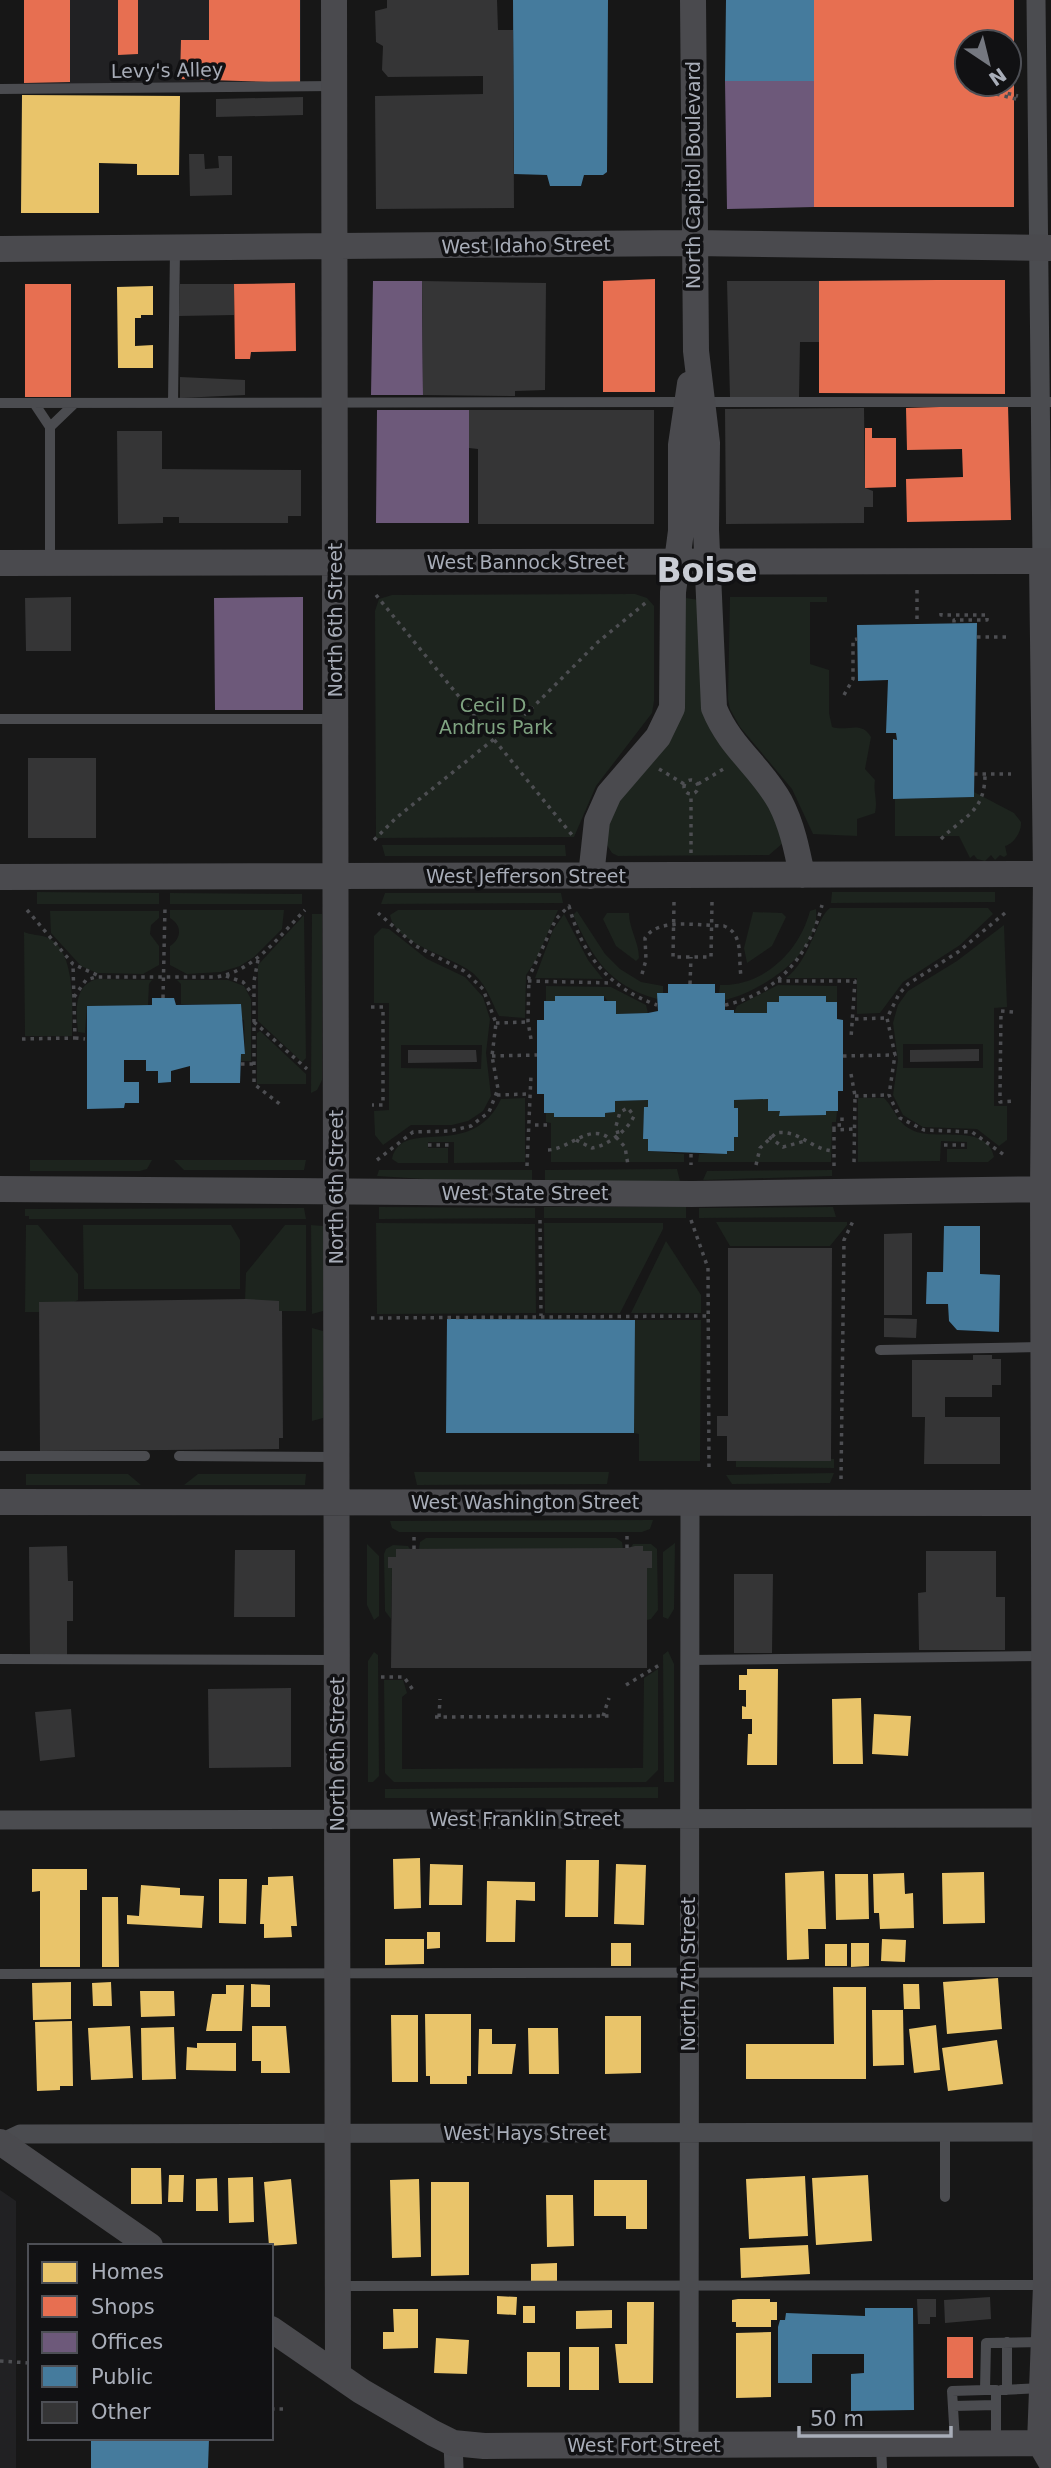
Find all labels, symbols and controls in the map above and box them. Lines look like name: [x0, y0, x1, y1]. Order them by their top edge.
north arrow: [953, 28, 1023, 98]
street label: Levy's Alley: [111, 58, 223, 82]
street label: North Capitol Boulevard: [682, 61, 704, 289]
text: N: [985, 63, 1011, 90]
street label: West Idaho Street: [441, 233, 611, 257]
street label: North 6th Street: [324, 543, 346, 697]
street label: West Bannock Street: [427, 551, 625, 573]
district label: Boise: [656, 551, 758, 590]
park label: Cecil D. Andrus Park: [439, 694, 553, 738]
street label: West Jefferson Street: [426, 865, 626, 887]
street label: North 6th Street: [325, 1110, 347, 1264]
street label: West State Street: [442, 1182, 608, 1204]
street label: West Washington Street: [411, 1491, 639, 1513]
street label: North 6th Street: [326, 1677, 348, 1831]
street label: West Franklin Street: [429, 1808, 621, 1830]
street label: North 7th Street: [677, 1897, 699, 2051]
street label: West Hays Street: [443, 2122, 607, 2144]
legend: [28, 2244, 273, 2440]
text: Homes: [91, 2260, 164, 2284]
text: Shops: [91, 2295, 155, 2319]
text: Offices: [91, 2330, 163, 2354]
text: Public: [91, 2365, 153, 2389]
scale bar: [799, 2394, 951, 2438]
text: Other: [91, 2400, 151, 2424]
text: 50 m: [810, 2407, 864, 2431]
street label: West Fort Street: [567, 2434, 721, 2456]

